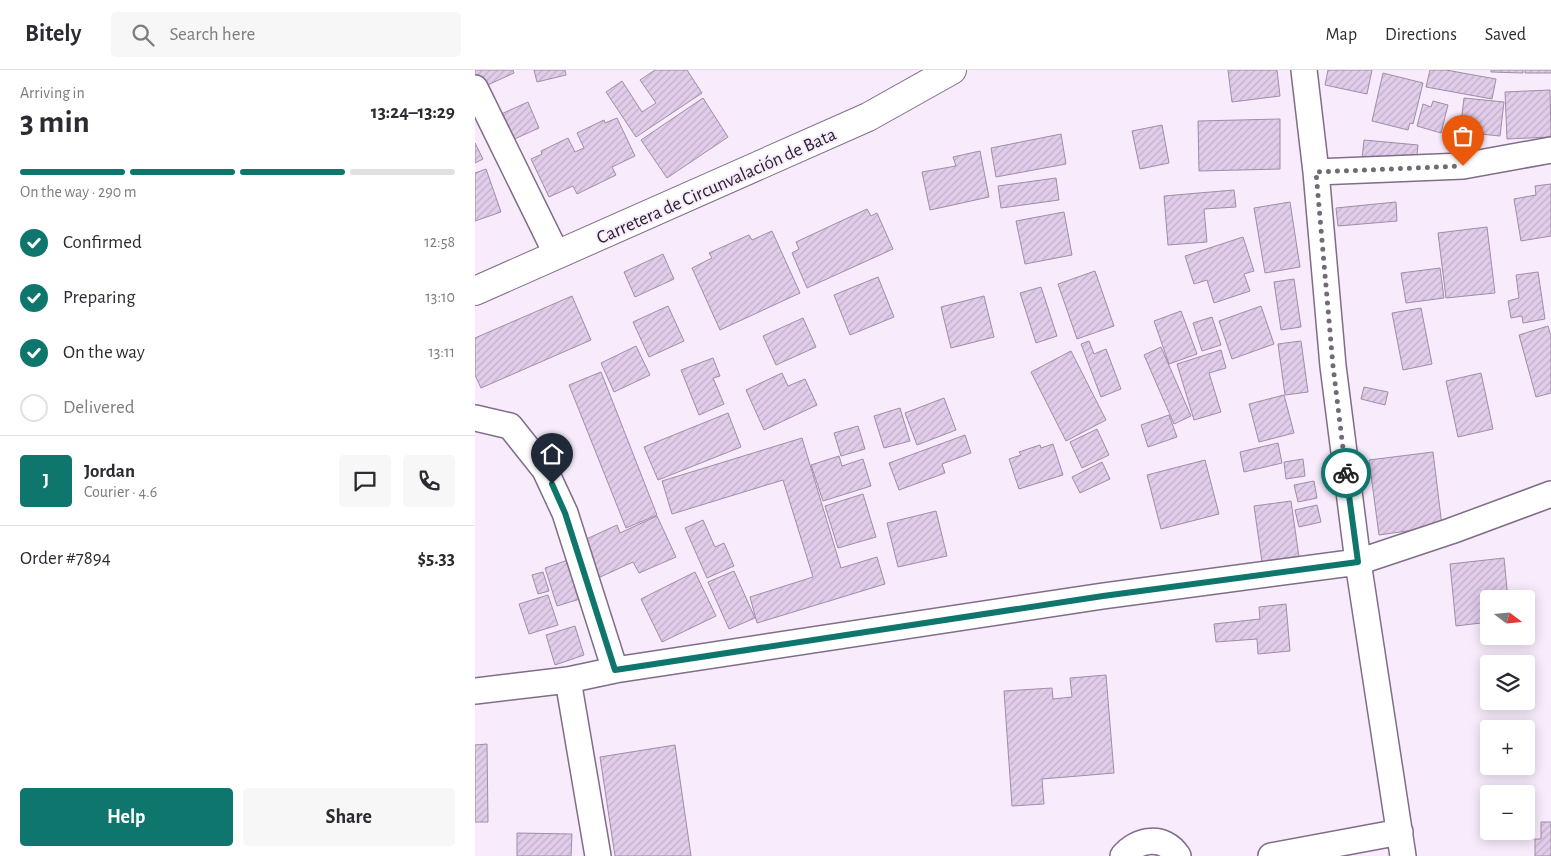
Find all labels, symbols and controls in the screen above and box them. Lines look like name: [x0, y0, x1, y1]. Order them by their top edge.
search box: [111, 12, 461, 57]
icon: search: [129, 21, 157, 49]
text: Bitely: [25, 22, 81, 46]
text: Search here: [169, 25, 255, 44]
text: Map: [1326, 26, 1357, 44]
text: Directions: [1385, 26, 1457, 44]
text: Saved: [1485, 26, 1526, 44]
text: Arriving in: [20, 85, 85, 101]
text: 13:24–13:29: [371, 103, 455, 122]
text: 3 min: [20, 106, 90, 138]
pin: [1442, 115, 1484, 166]
icon: bag: [1449, 122, 1477, 150]
street label: Carretera de Circunvalación de Bata: [594, 125, 839, 248]
text: On the way · 290 m: [20, 184, 137, 200]
icon: check: [20, 229, 48, 257]
text: Confirmed: [63, 233, 142, 252]
text: 12:58: [424, 234, 455, 250]
icon: check: [20, 284, 48, 312]
text: Preparing: [63, 288, 136, 307]
text: 13:10: [425, 289, 455, 305]
icon: check: [20, 339, 48, 367]
text: On the way: [63, 343, 145, 362]
text: 13:11: [428, 344, 455, 360]
text: Delivered: [63, 398, 135, 417]
pin: [531, 433, 573, 484]
icon: home: [538, 440, 566, 468]
courier: [1321, 448, 1371, 498]
button: chat: [339, 455, 391, 507]
button: phone: [403, 455, 455, 507]
icon: bike: [1332, 459, 1360, 487]
text: Jordan: [84, 462, 135, 481]
text: J: [43, 471, 49, 490]
text: Courier · 4.6: [84, 484, 157, 500]
text: Order #7894: [20, 549, 111, 568]
text: $5.33: [418, 549, 455, 568]
north arrow: [1480, 590, 1535, 645]
map controls: [1480, 590, 1535, 840]
button: layers: [1480, 655, 1535, 710]
button: +: [1480, 720, 1535, 775]
button: −: [1480, 785, 1535, 840]
button: Help: [20, 788, 233, 846]
button: Share: [243, 788, 455, 846]

